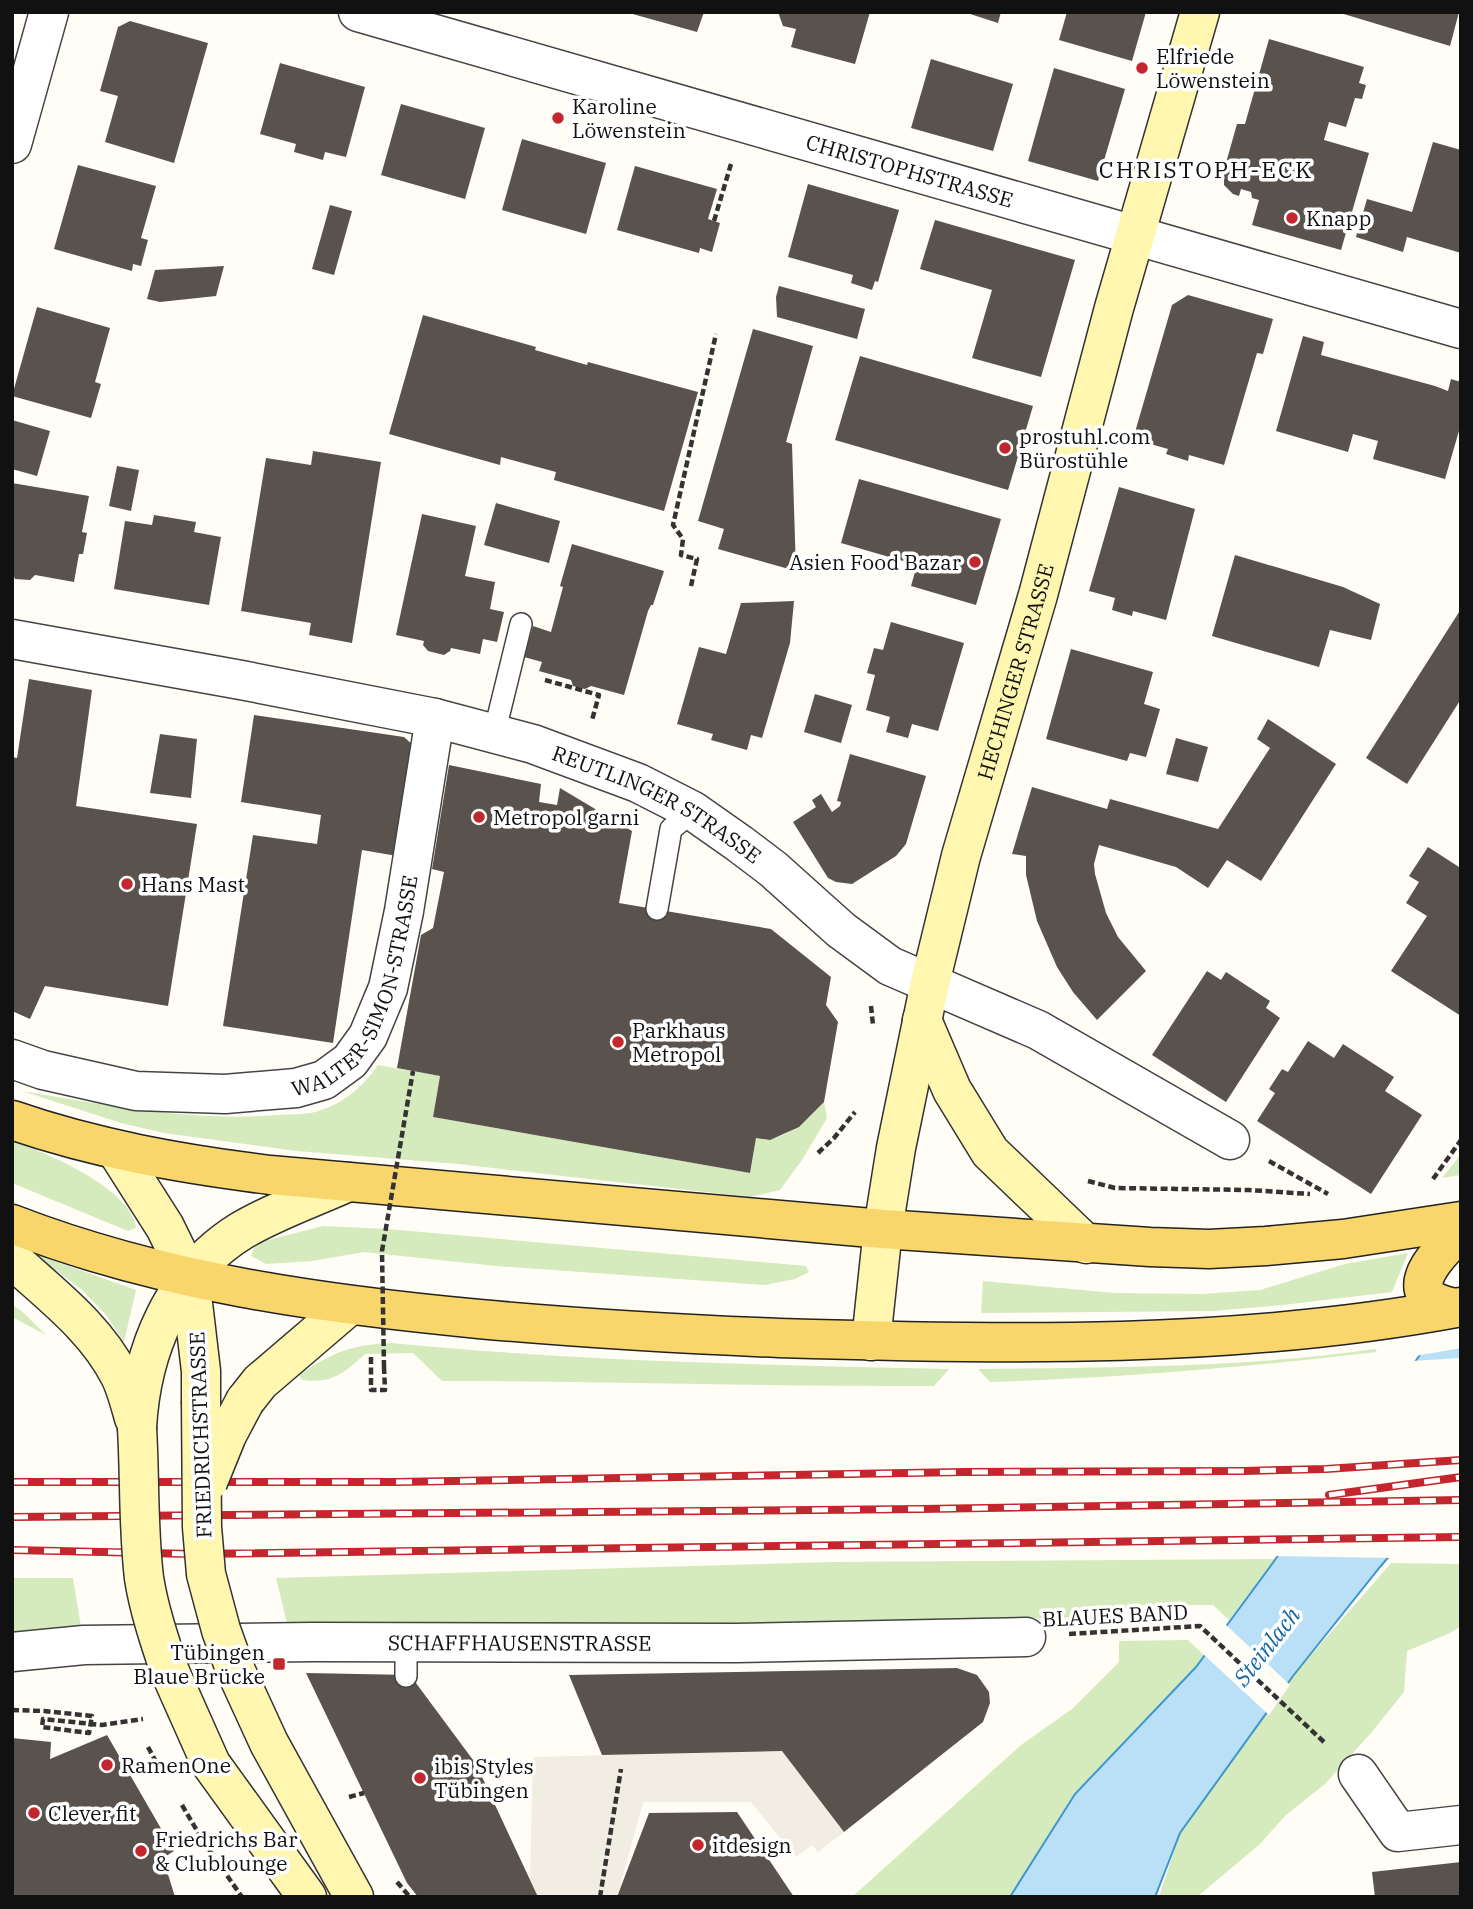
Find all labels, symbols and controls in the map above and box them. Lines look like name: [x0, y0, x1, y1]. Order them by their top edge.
place label: Elfriede Löwenstein: [1156, 42, 1270, 94]
marker: Elfriede Löwenstein: [1134, 60, 1150, 76]
place label: Karoline Löwenstein: [572, 92, 686, 144]
marker: Karoline Löwenstein: [550, 110, 566, 126]
street label: CHRISTOPHSTRASSE: [803, 127, 1017, 214]
district label: CHRISTOPH-ECK: [1099, 154, 1313, 184]
place label: Knapp: [1306, 204, 1371, 232]
marker: Knapp: [1284, 210, 1300, 226]
place label: prostuhl.com Bürostühle: [1019, 422, 1151, 474]
marker: prostuhl.com Bürostühle: [997, 440, 1013, 456]
place label: Asien Food Bazar: [789, 548, 962, 576]
marker: Asien Food Bazar: [967, 554, 983, 570]
street label: HECHINGER STRASSE: [970, 560, 1060, 783]
street label: REUTLINGER STRASSE: [549, 738, 767, 869]
place label: Metropol garni: [493, 803, 639, 831]
marker: Metropol garni: [471, 809, 487, 825]
place label: Hans Mast: [141, 870, 245, 898]
street label: WALTER-SIMON-STRASSE: [288, 873, 424, 1103]
marker: Hans Mast: [119, 876, 135, 892]
place label: Parkhaus Metropol: [632, 1016, 726, 1068]
marker: Parkhaus Metropol: [610, 1034, 626, 1050]
street label: FRIEDRICHSTRASSE: [182, 1331, 218, 1539]
street label: BLAUES BAND: [1041, 1597, 1189, 1633]
water label: Steinlach: [1225, 1600, 1306, 1692]
street label: SCHAFFHAUSENSTRASSE: [388, 1628, 652, 1657]
place label: Tübingen Blaue Brücke: [133, 1638, 265, 1690]
marker: Tübingen Blaue Brücke: [271, 1656, 287, 1672]
place label: RamenOne: [121, 1751, 231, 1779]
place label: ibis Styles Tübingen: [434, 1752, 534, 1804]
marker: RamenOne: [99, 1757, 115, 1773]
marker: ibis Styles Tübingen: [412, 1770, 428, 1786]
place label: Clever fit: [48, 1799, 136, 1827]
marker: Clever fit: [26, 1805, 42, 1821]
place label: Friedrichs Bar & Clublounge: [155, 1825, 298, 1877]
place label: itdesign: [712, 1831, 792, 1859]
marker: itdesign: [690, 1837, 706, 1853]
marker: Friedrichs Bar & Clublounge: [133, 1843, 149, 1859]

